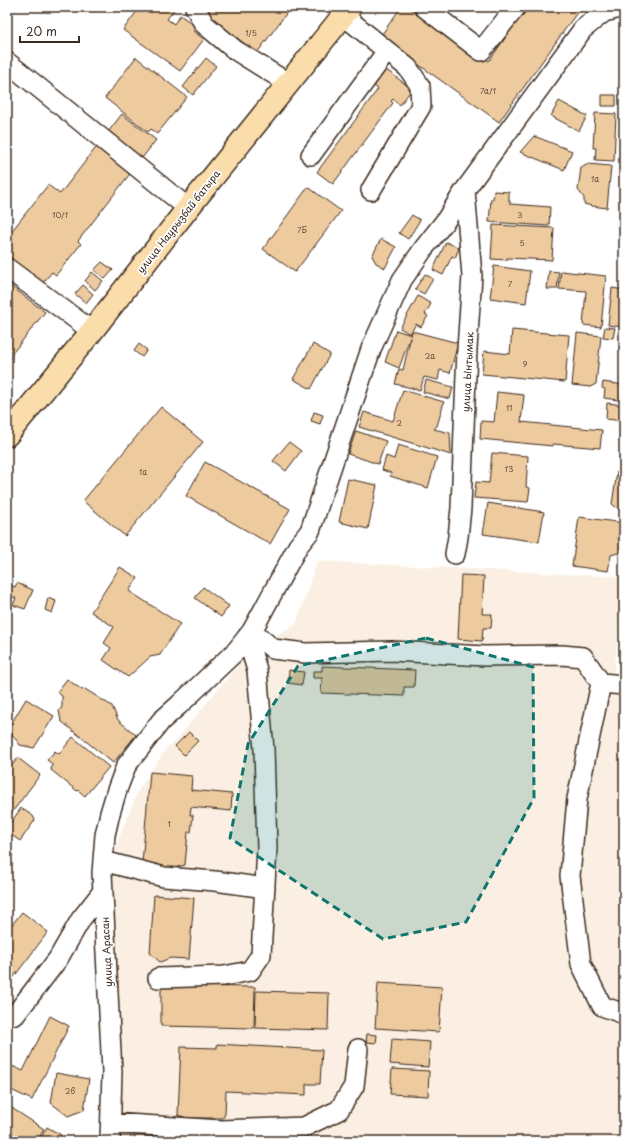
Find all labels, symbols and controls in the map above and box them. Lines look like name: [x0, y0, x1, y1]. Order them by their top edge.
scale bar: [20, 18, 79, 44]
text: 20 m: [26, 22, 57, 40]
house number: 1/5: [245, 27, 257, 39]
house number: 7а/1: [480, 85, 496, 97]
street label: улица Наурызбай батыра: [133, 166, 224, 276]
house number: 1а: [591, 173, 599, 185]
house number: 10/1: [52, 209, 69, 221]
house number: 3: [517, 209, 523, 221]
house number: 7Б: [297, 224, 307, 236]
house number: 5: [519, 237, 525, 249]
house number: 7: [508, 278, 513, 290]
street label: улица Ынтымак: [457, 331, 477, 412]
house number: 2а: [425, 350, 435, 362]
house number: 9: [523, 358, 528, 370]
house number: 11: [506, 402, 512, 414]
house number: 2: [396, 417, 402, 429]
house number: 13: [505, 463, 513, 475]
house number: 1а: [139, 466, 147, 478]
house number: 1: [167, 818, 171, 830]
street label: улица Арасан: [97, 917, 115, 987]
house number: 2в: [65, 1085, 76, 1097]

